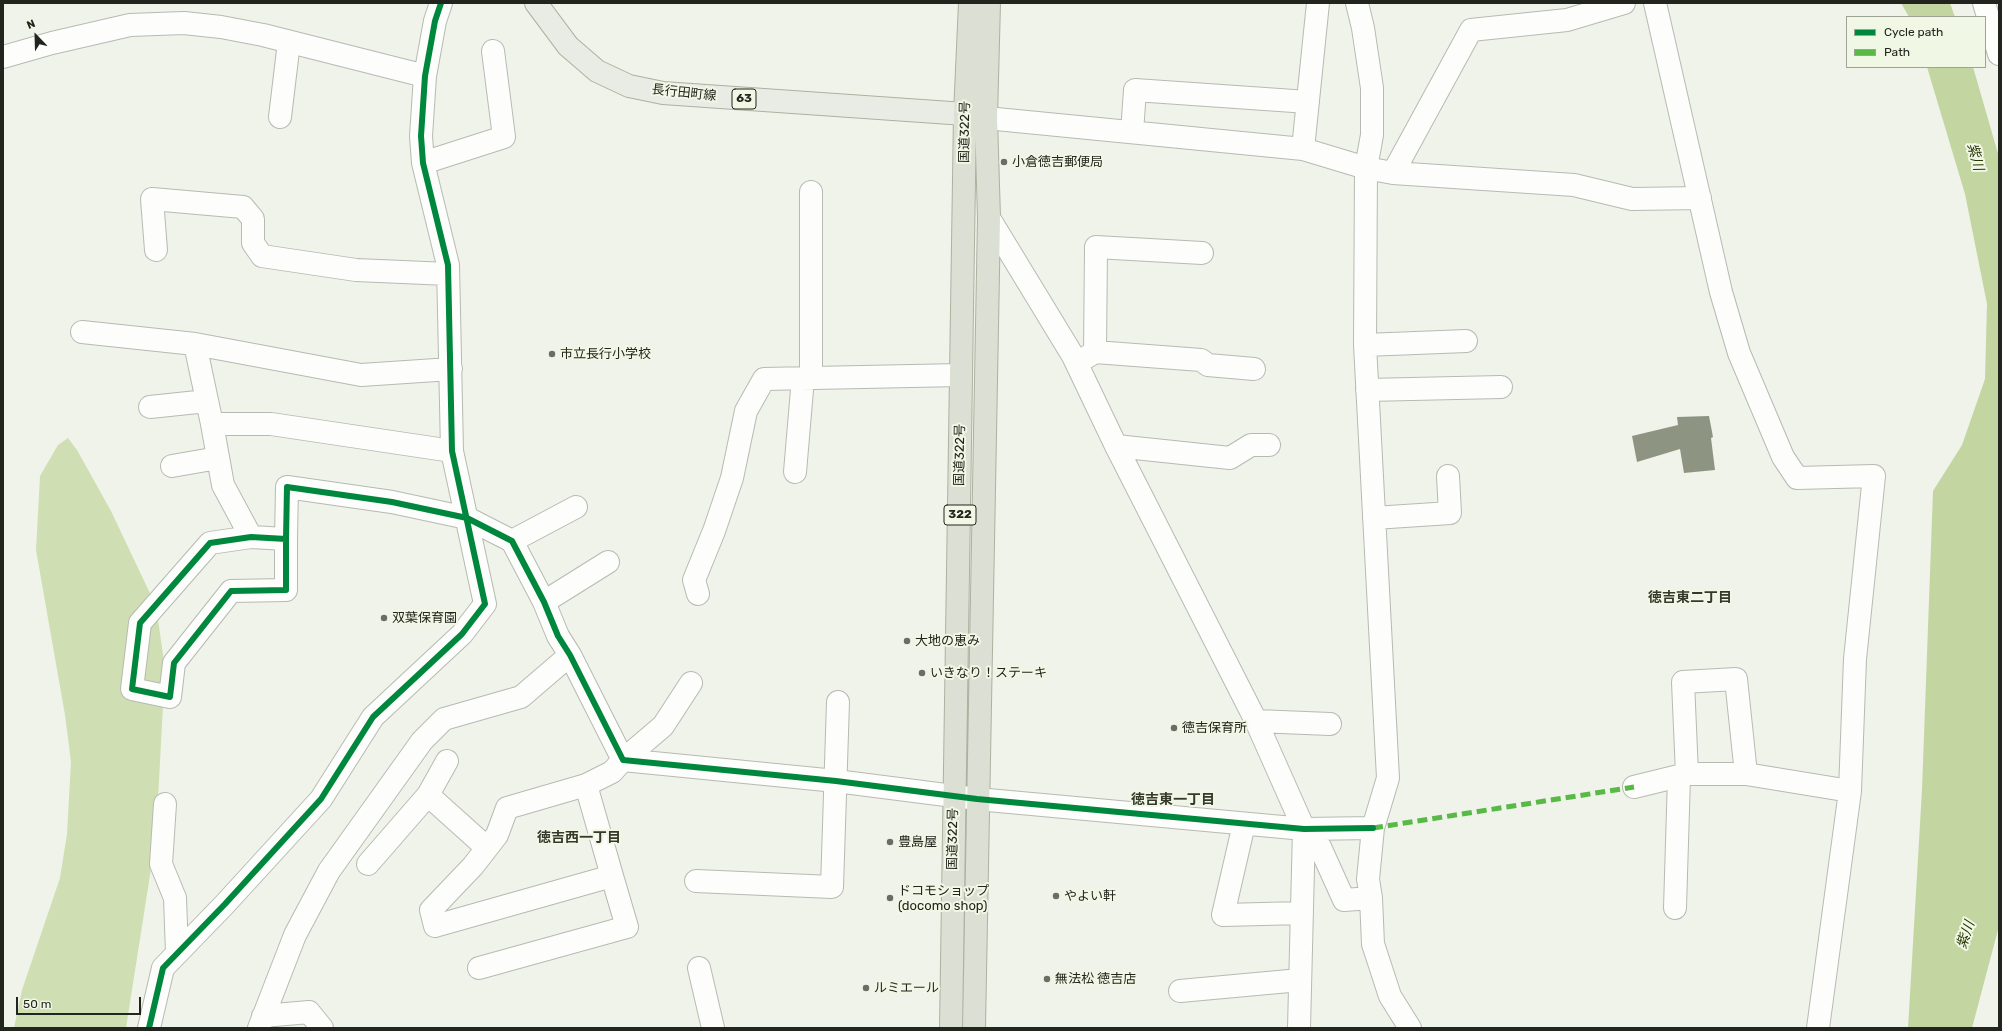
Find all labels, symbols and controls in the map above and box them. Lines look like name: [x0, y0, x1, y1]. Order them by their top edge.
north arrow: [16, 16, 56, 56]
legend: [1846, 16, 1986, 68]
text: N: [25, 17, 37, 32]
text: Cycle path: [1884, 25, 1943, 39]
text: Path: [1884, 45, 1910, 59]
street label: 長行田町線: [651, 82, 717, 104]
road number: 63: [732, 89, 756, 109]
street label: 国道322号: [957, 101, 973, 163]
water label: 紫川: [1963, 141, 1987, 173]
place label: 小倉徳吉郵便局: [1012, 154, 1103, 170]
marker: 小倉徳吉郵便局: [999, 157, 1009, 167]
place label: 市立長行小学校: [560, 346, 651, 362]
marker: 市立長行小学校: [547, 349, 557, 359]
street label: 国道322号: [952, 424, 968, 486]
road number: 322: [944, 505, 976, 525]
district label: 徳吉東二丁目: [1648, 590, 1732, 606]
place label: 双葉保育園: [392, 610, 457, 626]
marker: 双葉保育園: [379, 613, 389, 623]
place label: 大地の恵み: [915, 633, 980, 649]
marker: 大地の恵み: [902, 636, 912, 646]
place label: いきなり！ステーキ: [930, 665, 1047, 681]
marker: いきなり！ステーキ: [917, 668, 927, 678]
place label: 徳吉保育所: [1182, 720, 1247, 736]
marker: 徳吉保育所: [1169, 723, 1179, 733]
district label: 徳吉東一丁目: [1131, 792, 1215, 808]
street label: 国道322号: [945, 808, 961, 870]
district label: 徳吉西一丁目: [537, 830, 621, 846]
place label: 豊島屋: [898, 834, 937, 850]
marker: 豊島屋: [885, 837, 895, 847]
place label: ドコモショップ (docomo shop): [898, 883, 989, 914]
place label: やよい軒: [1064, 888, 1116, 904]
marker: やよい軒: [1051, 891, 1061, 901]
marker: ドコモショップ (docomo shop): [885, 893, 895, 903]
water label: 紫川: [1953, 919, 1979, 951]
place label: 無法松 徳吉店: [1055, 971, 1136, 987]
marker: 無法松 徳吉店: [1042, 974, 1052, 984]
place label: ルミエール: [874, 980, 939, 996]
marker: ルミエール: [861, 983, 871, 993]
scale bar: [18, 989, 143, 1015]
text: 50 m: [23, 997, 51, 1011]

